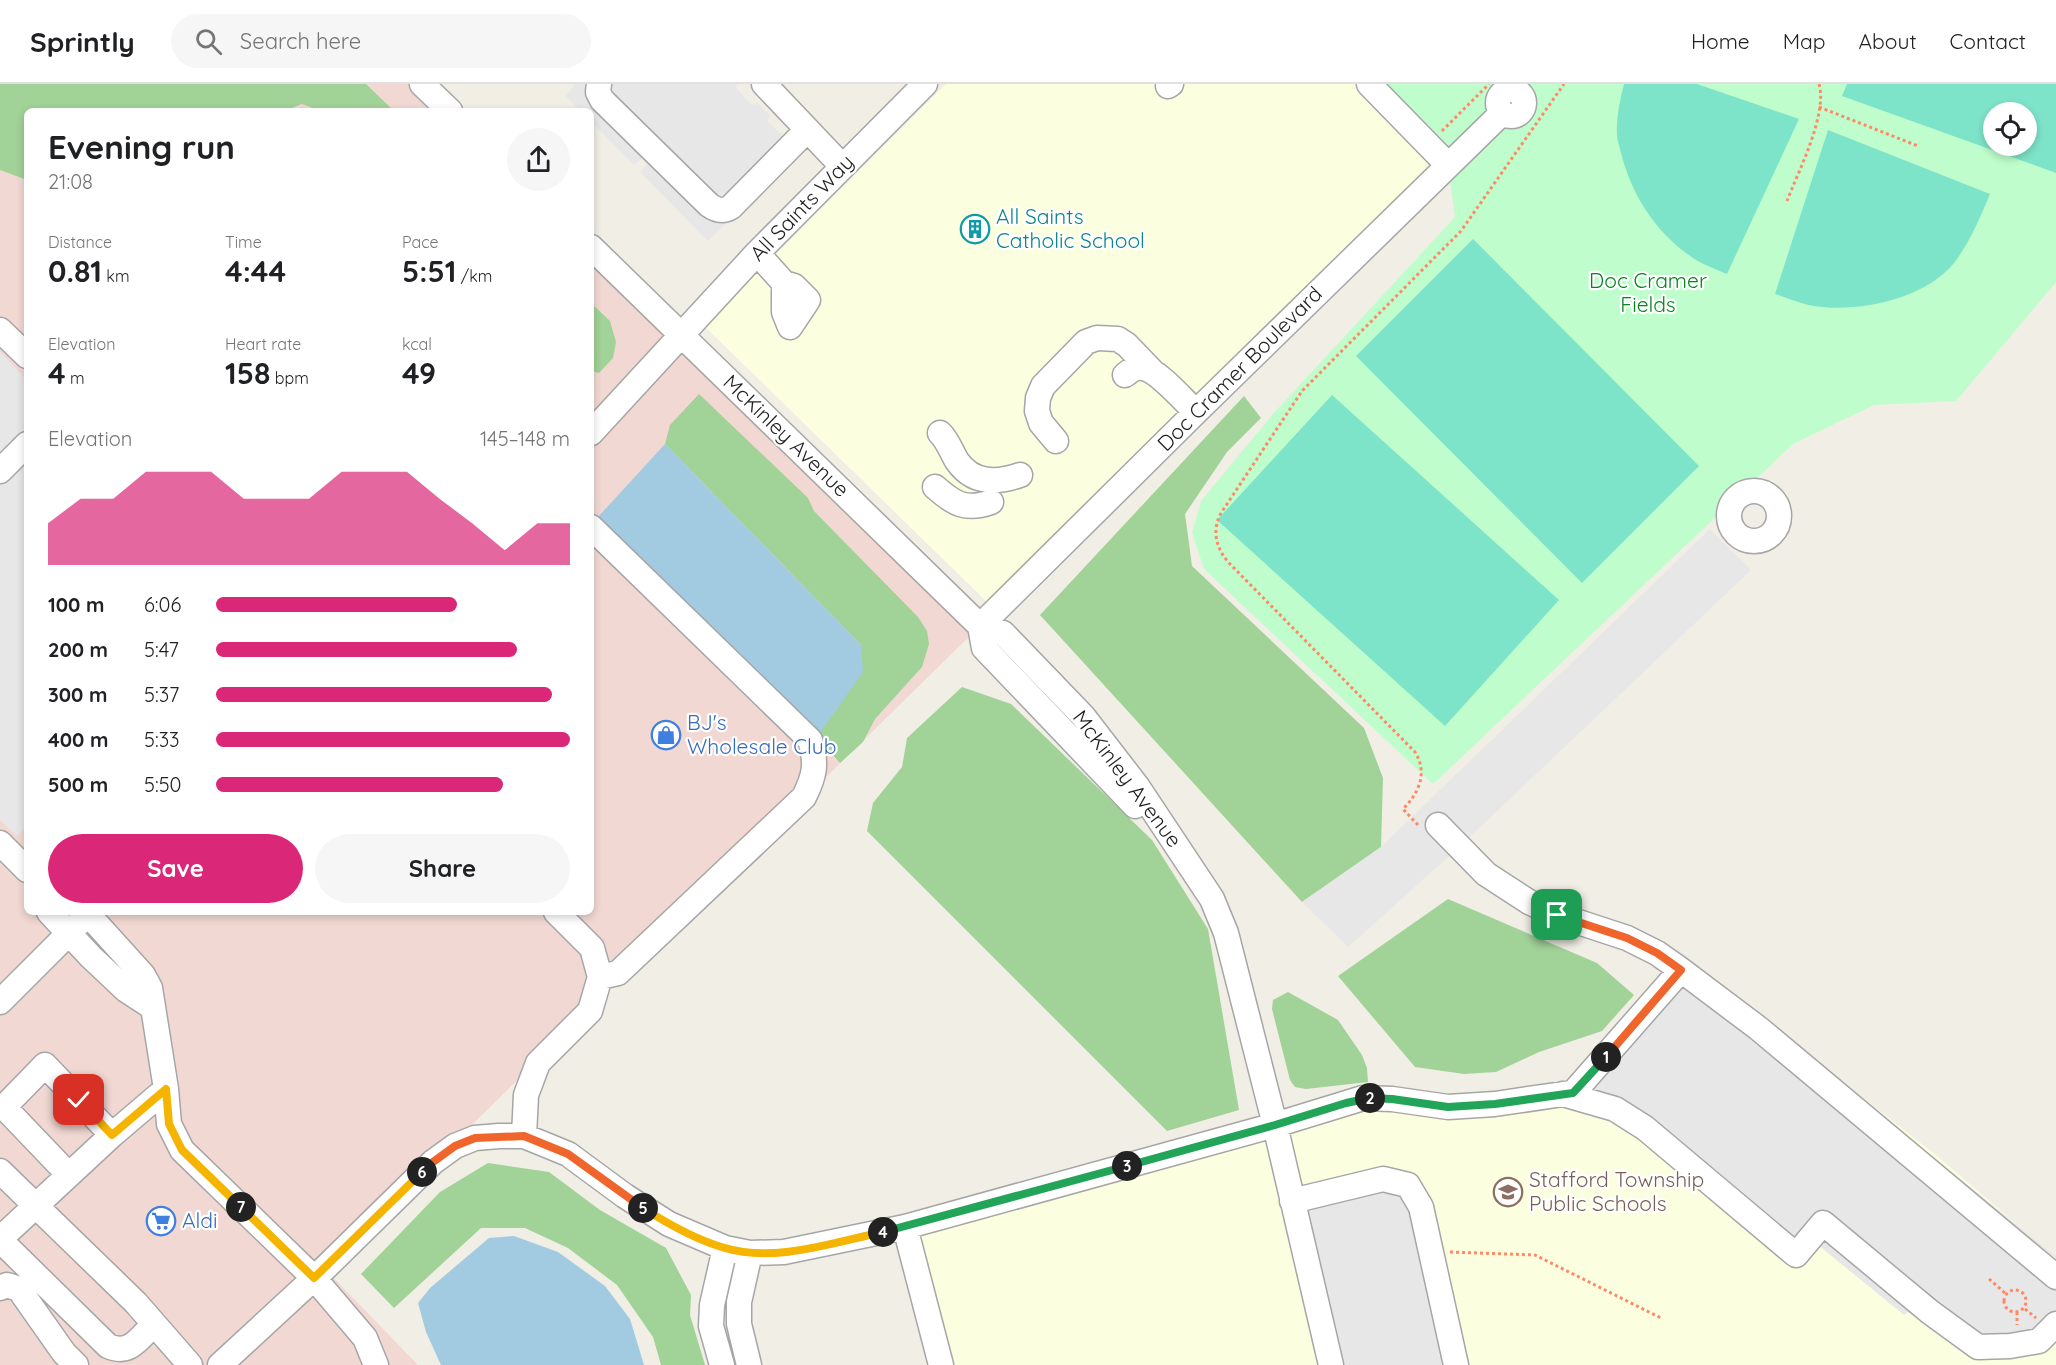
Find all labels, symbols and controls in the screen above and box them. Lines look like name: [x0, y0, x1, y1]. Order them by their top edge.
search box: [171, 14, 591, 68]
text: Sprintly: [30, 24, 135, 59]
icon: search: [192, 25, 225, 58]
text: Search here: [240, 27, 361, 55]
text: Home: [1691, 28, 1750, 54]
text: Map: [1783, 28, 1826, 54]
text: About: [1859, 28, 1917, 54]
text: Contact: [1950, 28, 2026, 54]
map controls: [1983, 102, 2037, 156]
button: locate: [1983, 102, 2037, 156]
text: Evening run: [48, 126, 235, 167]
button: share: [507, 128, 570, 191]
street label: All Saints Way: [744, 149, 859, 266]
text: 21:08: [48, 169, 93, 194]
place label: All Saints Catholic School: [996, 203, 1145, 253]
building icon: All Saints Catholic School: [959, 213, 991, 245]
text: Distance: [48, 232, 112, 252]
text: Time: [225, 232, 262, 252]
text: Pace: [402, 232, 438, 252]
text: 0.81: [48, 252, 102, 290]
text: 4:44: [225, 252, 286, 290]
text: 5:51: [402, 252, 456, 290]
text: km: [102, 266, 130, 286]
text: /km: [456, 266, 492, 286]
park label: Doc Cramer Fields: [1589, 267, 1707, 317]
street label: Doc Cramer Boulevard: [1151, 280, 1327, 456]
text: Elevation: [48, 334, 115, 354]
text: Heart rate: [225, 334, 301, 354]
text: kcal: [402, 334, 432, 354]
text: 4: [48, 354, 66, 392]
text: 158: [225, 354, 270, 392]
text: 49: [402, 354, 436, 392]
text: m: [66, 368, 85, 388]
text: bpm: [270, 368, 309, 388]
street label: McKinley Avenue: [718, 369, 855, 502]
text: Elevation: [48, 426, 132, 451]
text: 145–148 m: [480, 426, 570, 451]
text: 100 m: [48, 592, 104, 617]
text: 6:06: [144, 592, 181, 617]
text: 200 m: [48, 637, 108, 662]
text: 5:47: [144, 637, 179, 662]
text: 300 m: [48, 682, 107, 707]
text: 5:37: [144, 682, 179, 707]
street label: McKinley Avenue: [1068, 705, 1188, 852]
place label: BJ's Wholesale Club: [687, 709, 836, 759]
shop icon: BJ's Wholesale Club: [650, 719, 682, 751]
text: 400 m: [48, 727, 108, 752]
text: 5:33: [144, 727, 180, 752]
text: 500 m: [48, 772, 108, 797]
text: 5:50: [144, 772, 181, 797]
button: Save: [48, 834, 303, 903]
button: Share: [315, 834, 570, 903]
pin: [1531, 889, 1582, 940]
icon: arrive: [1540, 898, 1573, 931]
pin: 1: [1591, 1042, 1621, 1072]
text: 1: [1603, 1047, 1609, 1067]
pin: [53, 1074, 104, 1125]
icon: check: [62, 1083, 95, 1116]
pin: 2: [1355, 1083, 1385, 1113]
text: 2: [1365, 1088, 1375, 1108]
pin: 3: [1112, 1151, 1142, 1181]
text: 3: [1123, 1156, 1131, 1176]
pin: 6: [407, 1157, 437, 1187]
text: 6: [418, 1162, 426, 1182]
place label: Stafford Township Public Schools: [1529, 1166, 1704, 1216]
school or university icon: Stafford Township Public Schools: [1492, 1176, 1524, 1208]
pin: 7: [226, 1192, 256, 1222]
pin: 5: [628, 1193, 658, 1223]
text: 7: [237, 1197, 245, 1217]
text: 5: [638, 1198, 648, 1218]
supermarket icon: Aldi: [145, 1205, 177, 1237]
place label: Aldi: [182, 1207, 217, 1233]
pin: 4: [868, 1217, 898, 1247]
text: 4: [878, 1222, 888, 1242]

